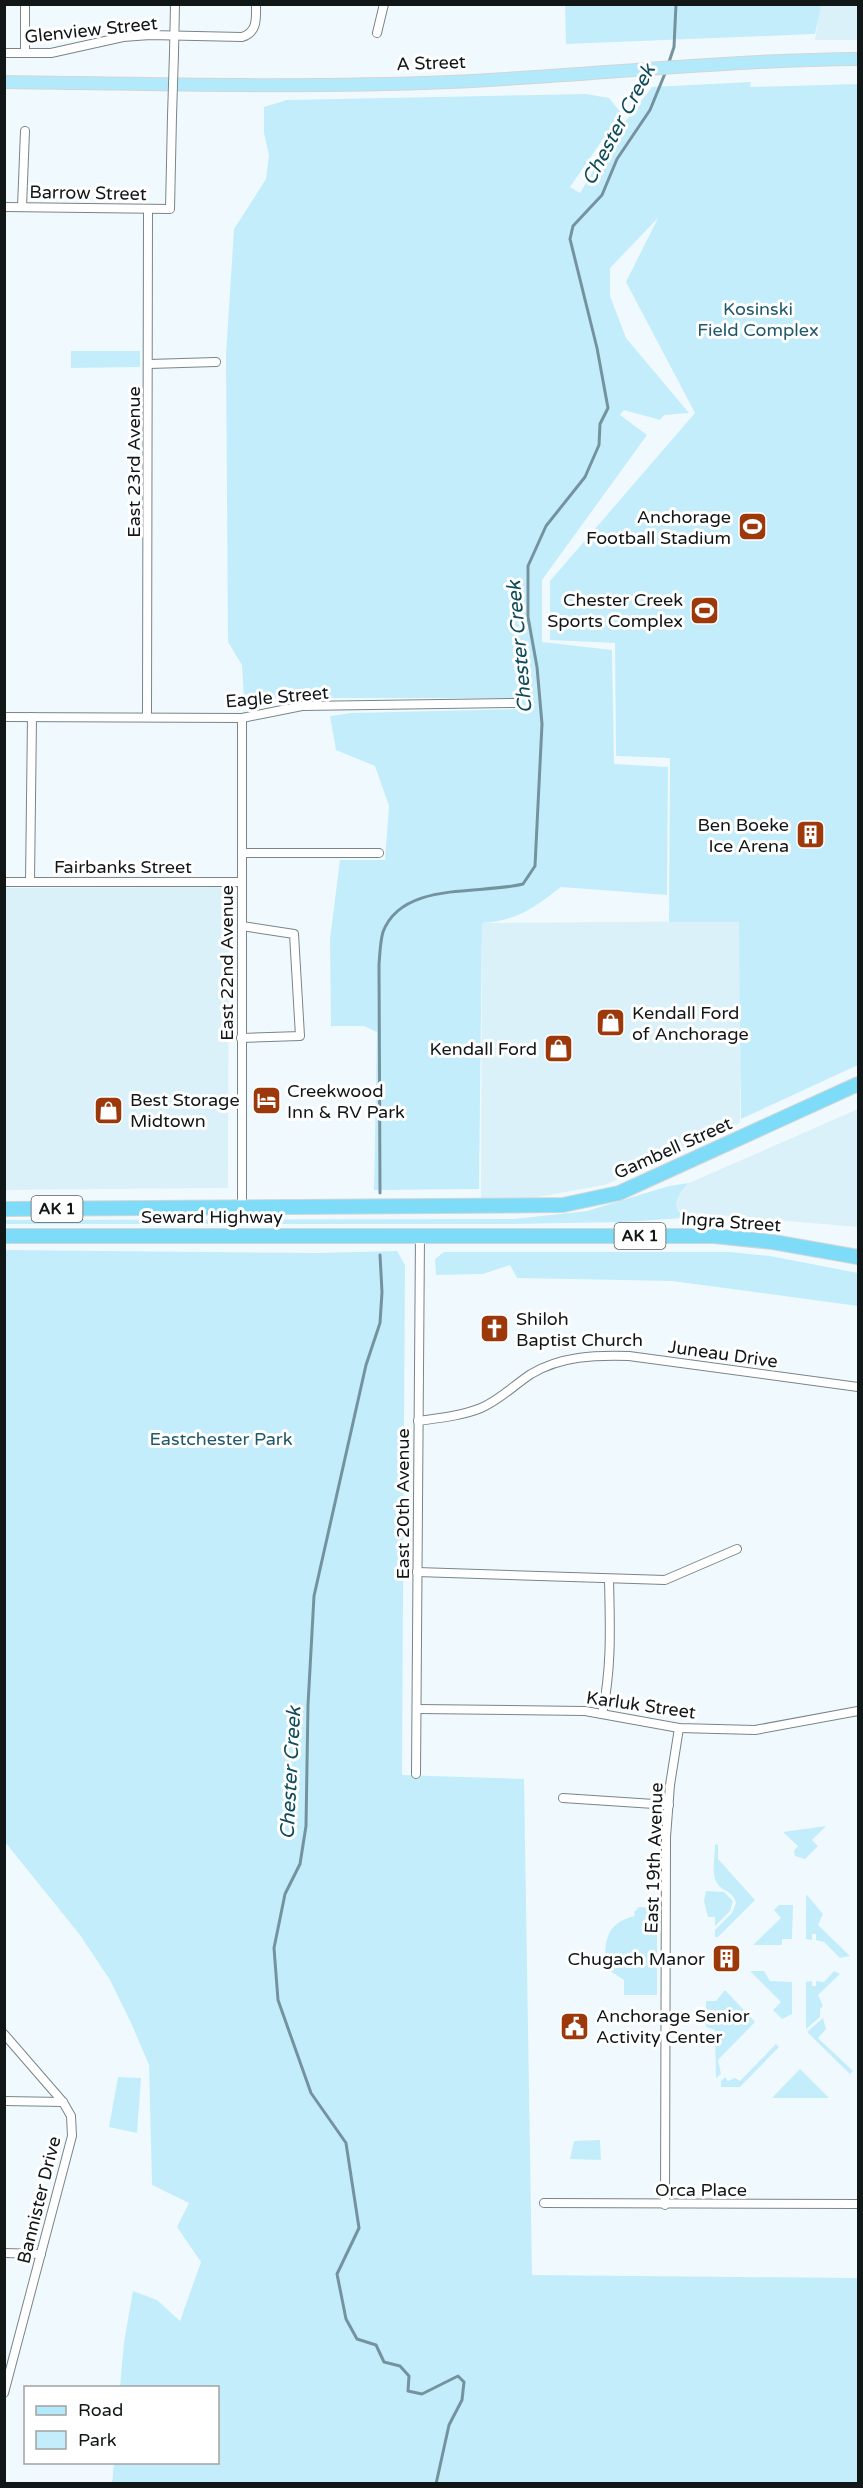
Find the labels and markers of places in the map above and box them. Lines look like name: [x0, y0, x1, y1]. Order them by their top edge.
place label: Anchorage Football Stadium: [586, 506, 731, 549]
sports icon: Anchorage Football Stadium: [736, 511, 768, 543]
place label: Chester Creek Sports Complex: [547, 589, 683, 632]
sports icon: Chester Creek Sports Complex: [688, 594, 720, 626]
place label: Ben Boeke Ice Arena: [697, 814, 789, 857]
building icon: Ben Boeke Ice Arena: [794, 819, 826, 851]
place label: Kendall Ford of Anchorage: [632, 1002, 749, 1045]
shop icon: Kendall Ford of Anchorage: [595, 1007, 627, 1039]
shop icon: Kendall Ford: [542, 1033, 574, 1065]
place label: Kendall Ford: [430, 1038, 537, 1060]
place label: Creekwood Inn & RV Park: [287, 1080, 405, 1123]
hotel icon: Creekwood Inn & RV Park: [250, 1085, 282, 1117]
place label: Best Storage Midtown: [130, 1089, 240, 1132]
shop icon: Best Storage Midtown: [93, 1094, 125, 1126]
place label: Shiloh Baptist Church: [516, 1308, 643, 1351]
church icon: Shiloh Baptist Church: [479, 1313, 511, 1345]
building icon: Chugach Manor: [710, 1943, 742, 1975]
place label: Chugach Manor: [568, 1948, 705, 1970]
place label: Anchorage Senior Activity Center: [596, 2005, 750, 2048]
public building icon: Anchorage Senior Activity Center: [559, 2010, 591, 2042]

